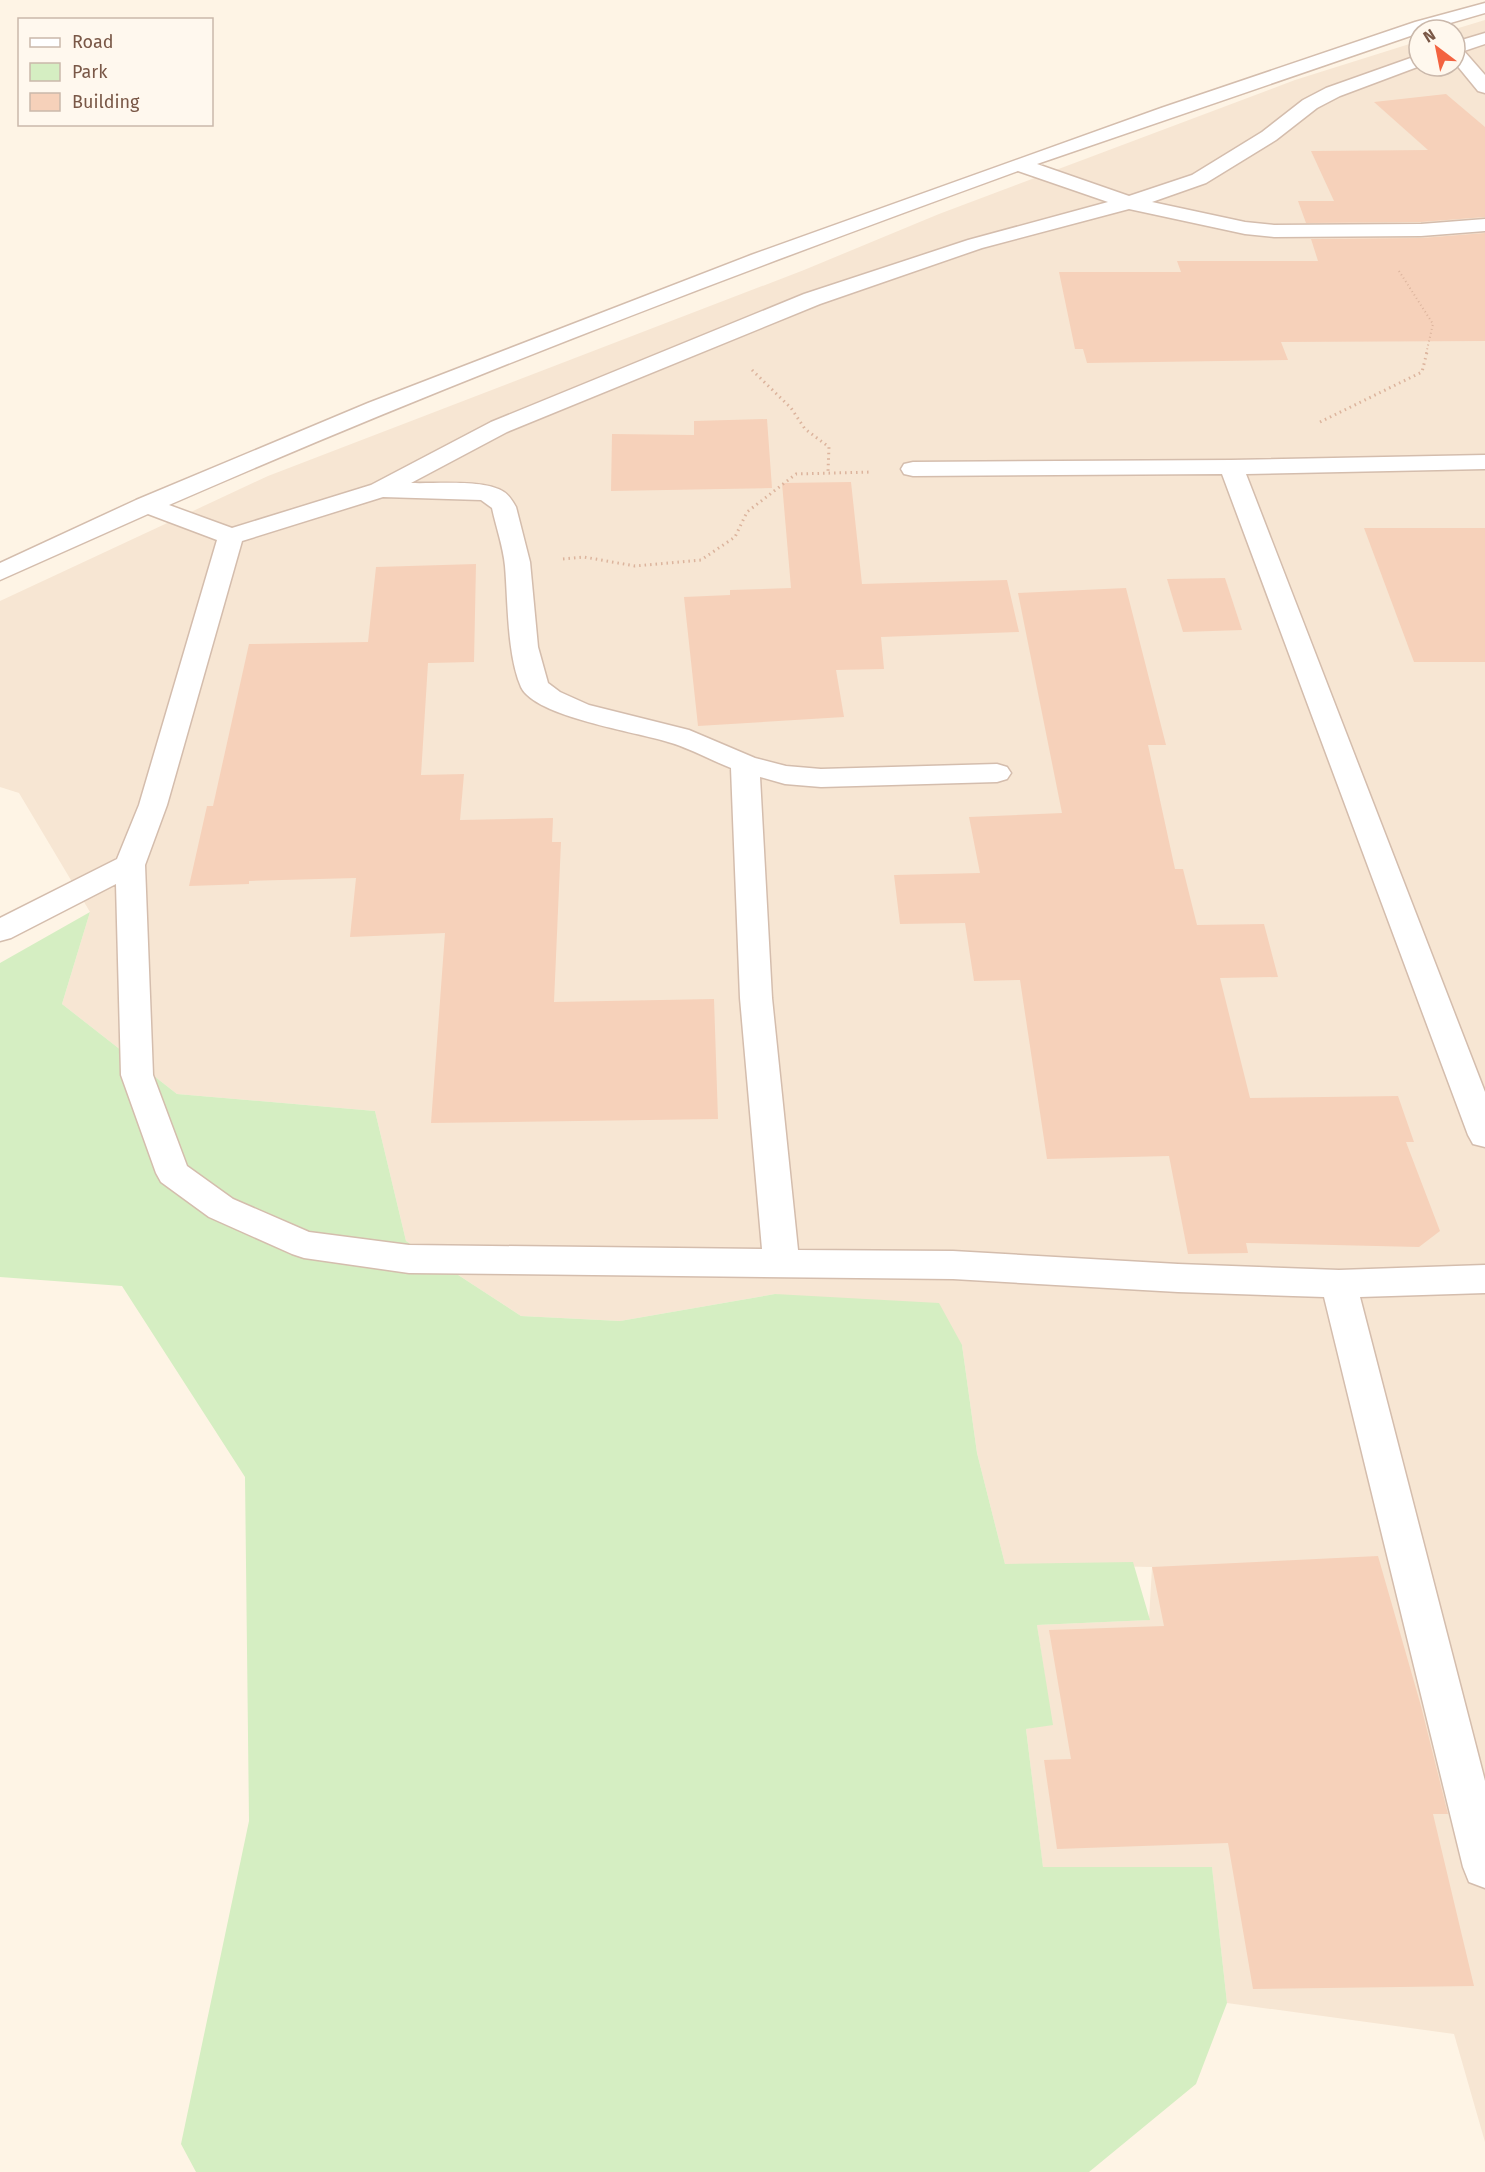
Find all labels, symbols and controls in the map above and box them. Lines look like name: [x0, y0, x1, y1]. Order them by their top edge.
legend: [18, 18, 213, 126]
north arrow: [1407, 18, 1467, 78]
text: N: [1420, 25, 1439, 47]
text: Road: [72, 31, 114, 53]
text: Park: [72, 61, 108, 83]
text: Building: [72, 91, 140, 113]

